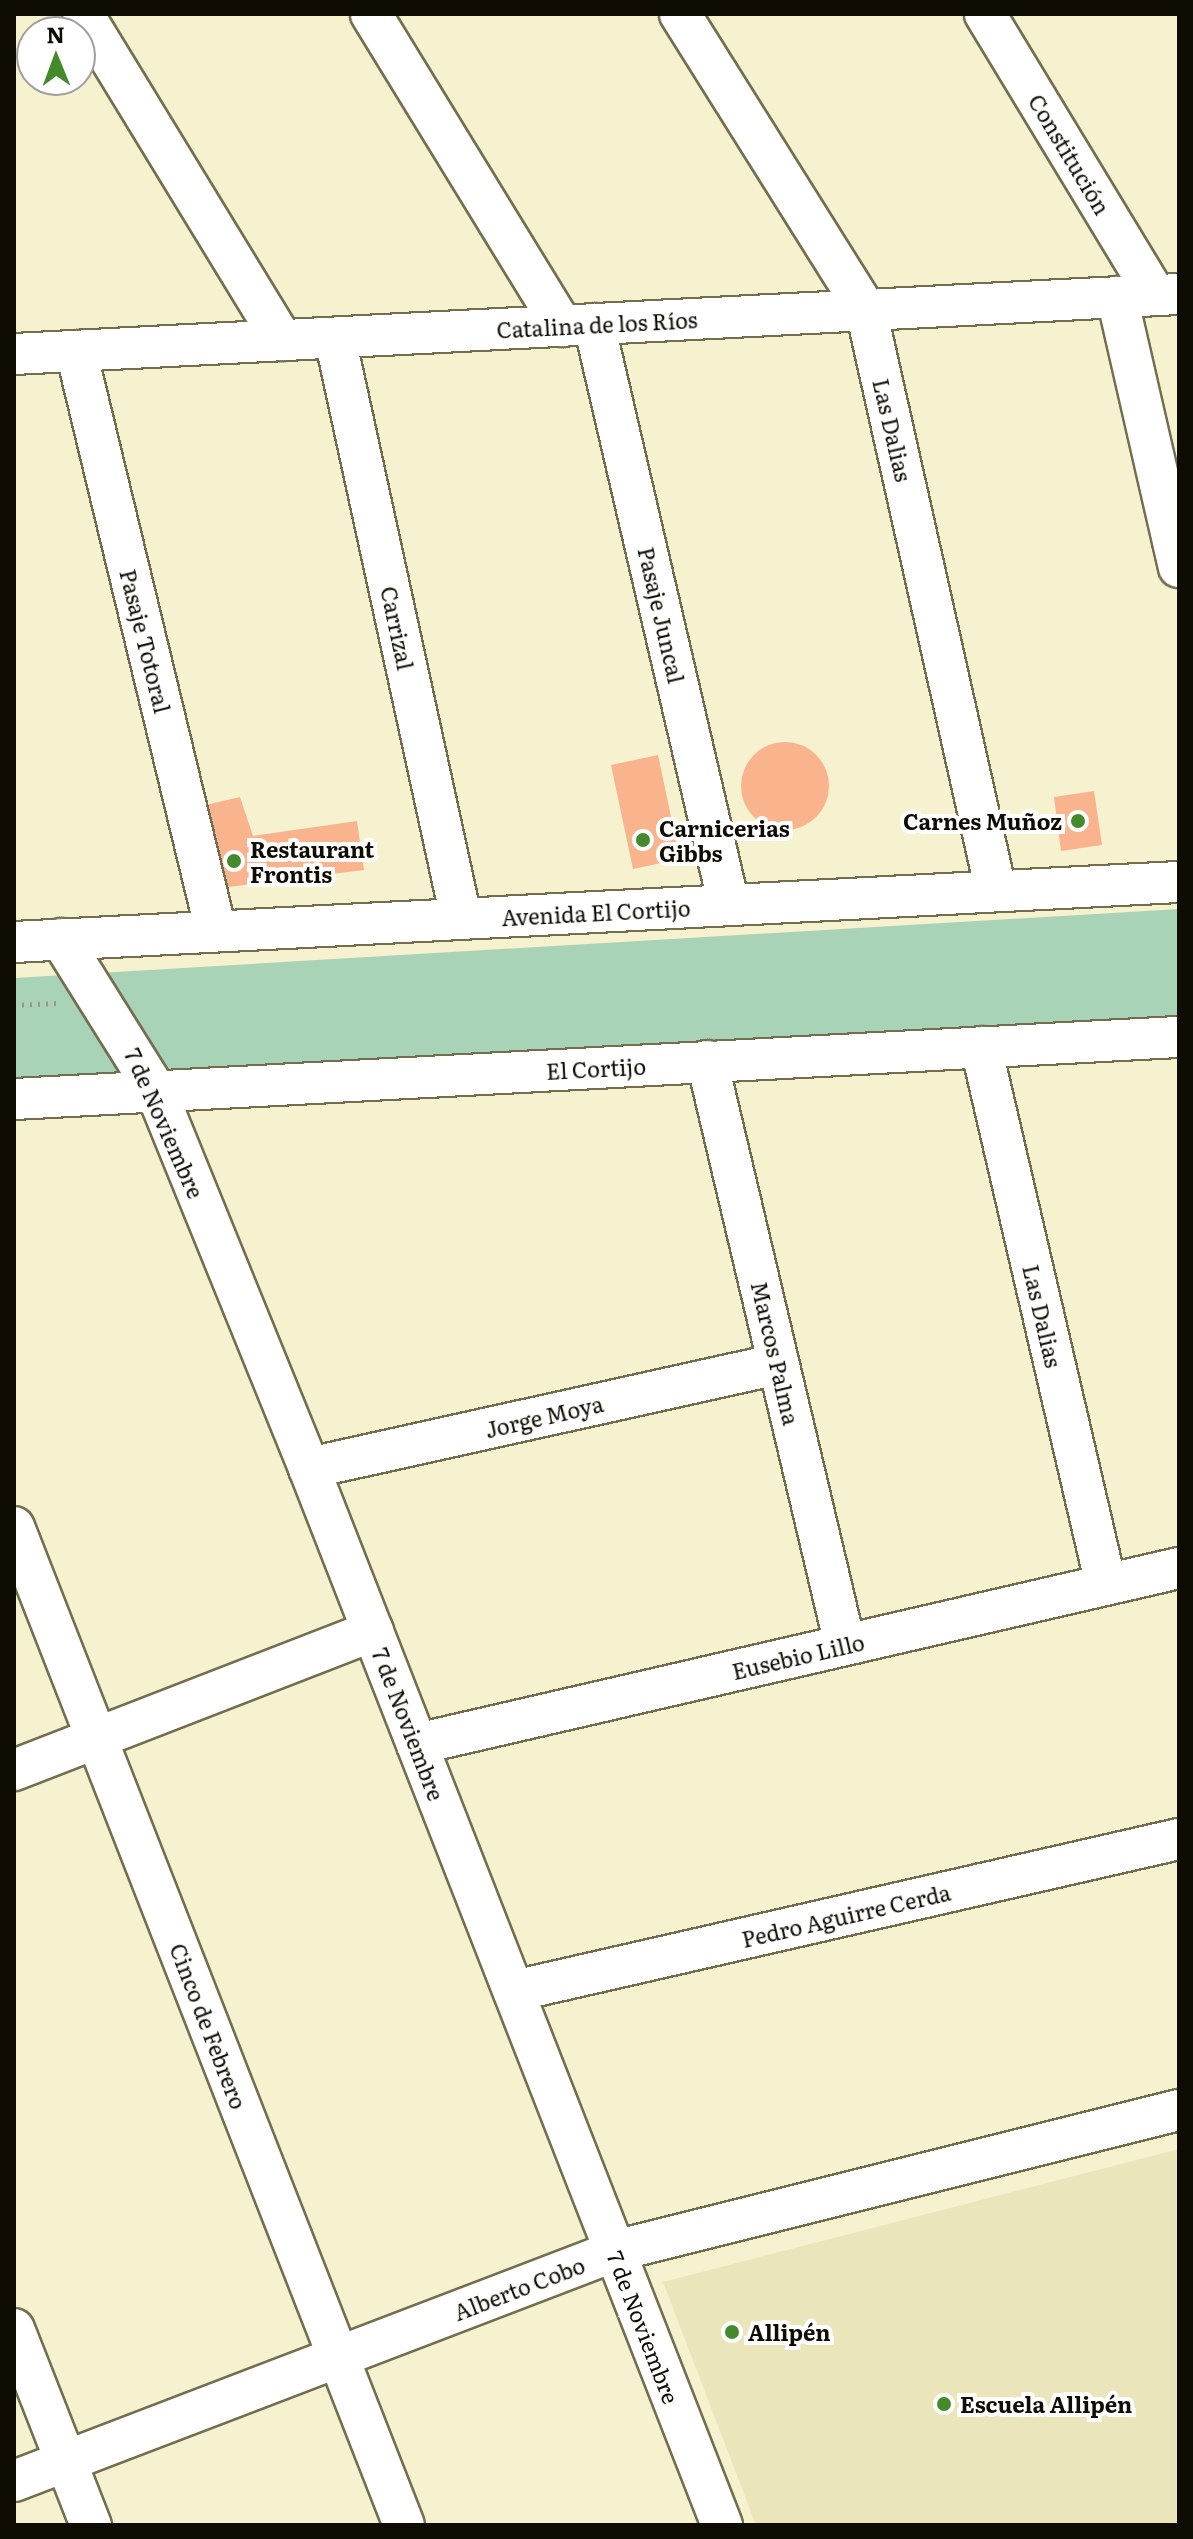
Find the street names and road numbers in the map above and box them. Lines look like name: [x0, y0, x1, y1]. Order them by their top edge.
street label: Constitución: [1024, 89, 1116, 219]
street label: Catalina de los Ríos: [496, 306, 698, 342]
street label: Las Dalias: [868, 376, 918, 484]
street label: Pasaje Juncal: [633, 544, 691, 686]
street label: Pasaje Totoral: [115, 566, 177, 716]
street label: Carrizal: [376, 584, 420, 672]
street label: Avenida El Cortijo: [501, 894, 691, 930]
street label: 7 de Noviembre: [120, 1044, 210, 1202]
street label: El Cortijo: [545, 1052, 647, 1084]
street label: Las Dalias: [1018, 1262, 1068, 1370]
street label: Marcos Palma: [747, 1279, 805, 1427]
street label: Jorge Moya: [482, 1390, 606, 1442]
street label: Eusebio Lillo: [729, 1628, 867, 1684]
street label: 7 de Noviembre: [368, 1644, 450, 1804]
street label: Pedro Aguirre Cerda: [739, 1878, 953, 1952]
street label: Cinco de Febrero: [165, 1939, 253, 2113]
street label: 7 de Noviembre: [603, 2247, 685, 2407]
street label: Alberto Cobo: [450, 2251, 588, 2325]

